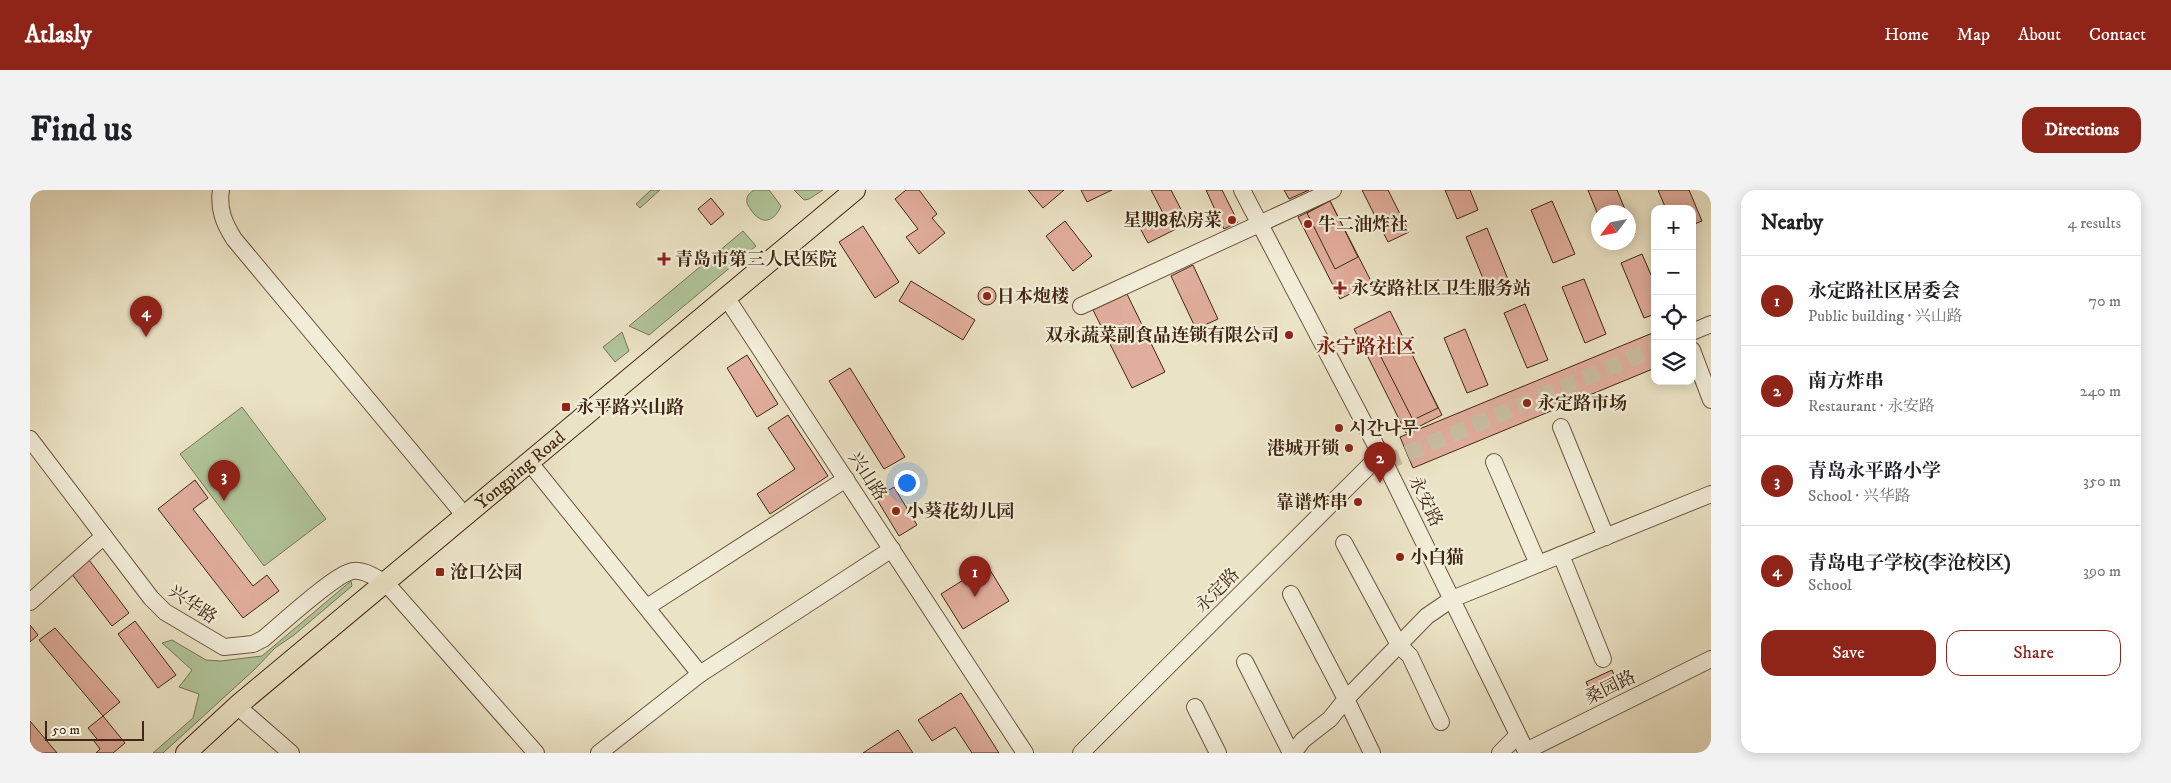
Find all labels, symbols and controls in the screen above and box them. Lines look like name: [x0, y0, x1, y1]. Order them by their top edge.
text: Atlasly: [25, 20, 92, 50]
text: Home: [1884, 24, 1929, 46]
text: Map: [1957, 24, 1990, 46]
text: About: [2018, 24, 2061, 46]
text: Contact: [2089, 24, 2146, 46]
button: Directions: [2022, 107, 2141, 153]
text: Find us: [30, 108, 132, 152]
north arrow: [1591, 205, 1636, 250]
map controls: [1651, 205, 1696, 385]
button: +: [1651, 205, 1696, 250]
place label: 星期8私房菜: [1123, 210, 1222, 232]
text: Nearby: [1761, 210, 1823, 236]
text: 4 results: [2068, 213, 2121, 233]
marker: 星期8私房菜: [1226, 214, 1238, 226]
place label: 牛二油炸社: [1318, 214, 1408, 236]
marker: 牛二油炸社: [1302, 218, 1314, 230]
place label: 青岛市第三人民医院: [675, 249, 837, 271]
button: −: [1651, 250, 1696, 295]
marker: 青岛市第三人民医院: [657, 252, 671, 266]
place label: 永安路社区卫生服务站: [1351, 278, 1531, 300]
text: 永定路社区居委会: [1808, 280, 1960, 303]
marker: 永安路社区卫生服务站: [1333, 281, 1347, 295]
place label: 日本炮楼: [997, 286, 1069, 308]
marker: 日本炮楼: [981, 290, 993, 302]
text: 1: [1774, 291, 1780, 311]
text: 70 m: [2089, 291, 2121, 311]
button: locate: [1651, 295, 1696, 340]
pin: 4: [130, 296, 162, 337]
text: Public building · 兴山路: [1808, 306, 1963, 326]
place label: 双永蔬菜副食品连锁有限公司: [1045, 325, 1279, 347]
marker: 双永蔬菜副食品连锁有限公司: [1283, 329, 1295, 341]
district label: 永宁路社区: [1316, 335, 1416, 360]
button: layers: [1651, 340, 1696, 385]
text: 南方炸串: [1808, 370, 1884, 393]
text: 2: [1773, 381, 1781, 401]
text: 240 m: [2080, 381, 2121, 401]
place label: 永定路市场: [1537, 393, 1627, 415]
text: Restaurant · 永安路: [1808, 396, 1935, 416]
place label: 永平路兴山路: [576, 397, 684, 419]
marker: 永定路市场: [1521, 397, 1533, 409]
marker: 永平路兴山路: [560, 401, 572, 413]
place label: 시간나무: [1349, 418, 1419, 440]
marker: 시간나무: [1333, 422, 1345, 434]
street label: Yongping Road: [471, 427, 570, 514]
place label: 港城开锁: [1267, 438, 1339, 460]
marker: 港城开锁: [1343, 442, 1355, 454]
pin: 2: [1364, 442, 1396, 483]
street label: 兴山路: [843, 448, 891, 505]
pin: 3: [208, 460, 240, 501]
text: 青岛永平路小学: [1808, 460, 1941, 483]
your location: [894, 470, 920, 496]
text: 3: [1774, 471, 1780, 491]
text: 350 m: [2083, 471, 2121, 491]
street label: 永安路: [1403, 472, 1447, 531]
text: School · 兴华路: [1808, 486, 1911, 506]
place label: 靠谱炸串: [1276, 492, 1348, 514]
marker: 靠谱炸串: [1352, 496, 1364, 508]
place label: 小葵花幼儿园: [906, 501, 1014, 523]
marker: 小葵花幼儿园: [890, 505, 902, 517]
place label: 小白猫: [1410, 547, 1464, 569]
marker: 小白猫: [1394, 551, 1406, 563]
text: 青岛电子学校(李沧校区): [1808, 552, 2011, 575]
pin: 1: [959, 556, 991, 597]
text: 4: [1772, 561, 1782, 581]
text: 390 m: [2083, 561, 2121, 581]
place label: 沧口公园: [450, 562, 522, 584]
street label: 永定路: [1191, 564, 1245, 618]
marker: 沧口公园: [434, 566, 446, 578]
text: School: [1808, 575, 1852, 595]
street label: 兴华路: [164, 581, 221, 629]
button: Save: [1761, 630, 1936, 676]
button: Share: [1946, 630, 2121, 676]
street label: 桑园路: [1581, 666, 1640, 710]
scale bar: [45, 718, 144, 741]
text: 50 m: [52, 721, 80, 739]

